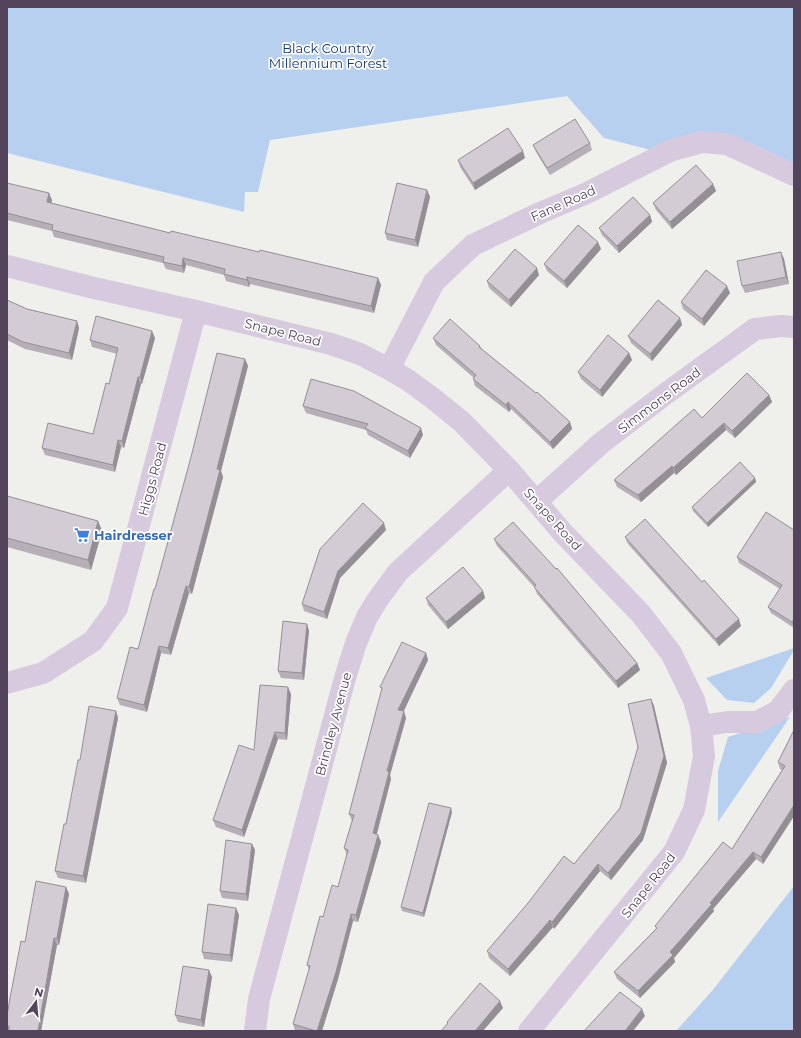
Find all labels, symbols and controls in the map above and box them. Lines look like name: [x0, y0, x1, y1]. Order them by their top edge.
park label: Black Country Millennium Forest: [269, 40, 387, 71]
street label: Fane Road: [528, 182, 598, 224]
street label: Snape Road: [243, 315, 323, 349]
street label: Simmons Road: [614, 364, 704, 436]
street label: Higgs Road: [134, 440, 170, 518]
street label: Snape Road: [521, 484, 585, 554]
supermarket icon: Hairdresser: [73, 526, 91, 544]
place label: Hairdresser: [94, 527, 173, 543]
street label: Brindley Avenue: [311, 670, 355, 778]
street label: Snape Road: [618, 849, 678, 921]
north arrow: [16, 982, 56, 1022]
text: N: [33, 984, 45, 1000]

